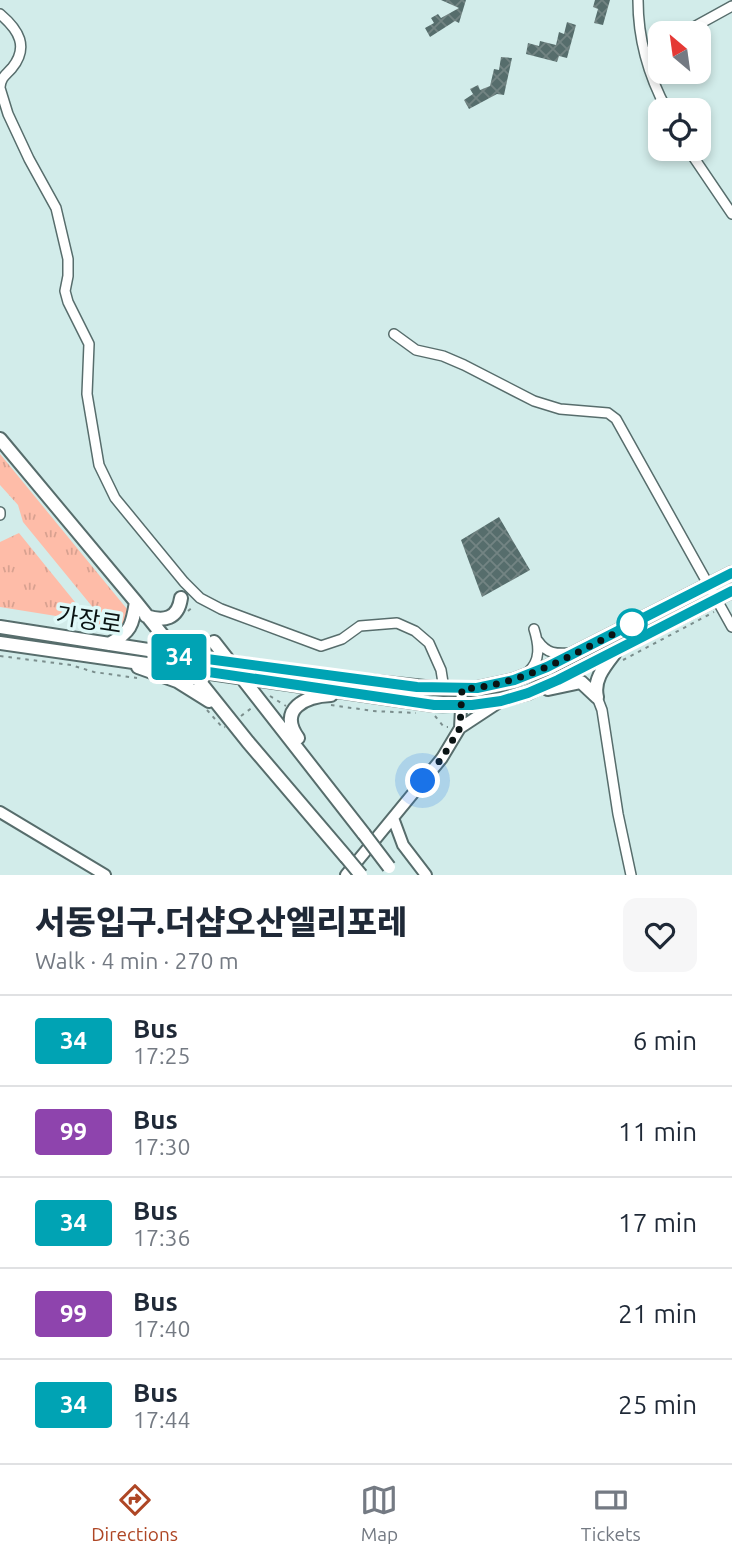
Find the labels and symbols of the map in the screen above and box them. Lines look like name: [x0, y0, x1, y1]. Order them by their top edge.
north arrow: [648, 21, 710, 84]
street label: 가장로: [54, 601, 124, 638]
unlabelled marker: [617, 609, 647, 639]
line badge: 34: [148, 634, 210, 680]
your location: [405, 763, 440, 798]

